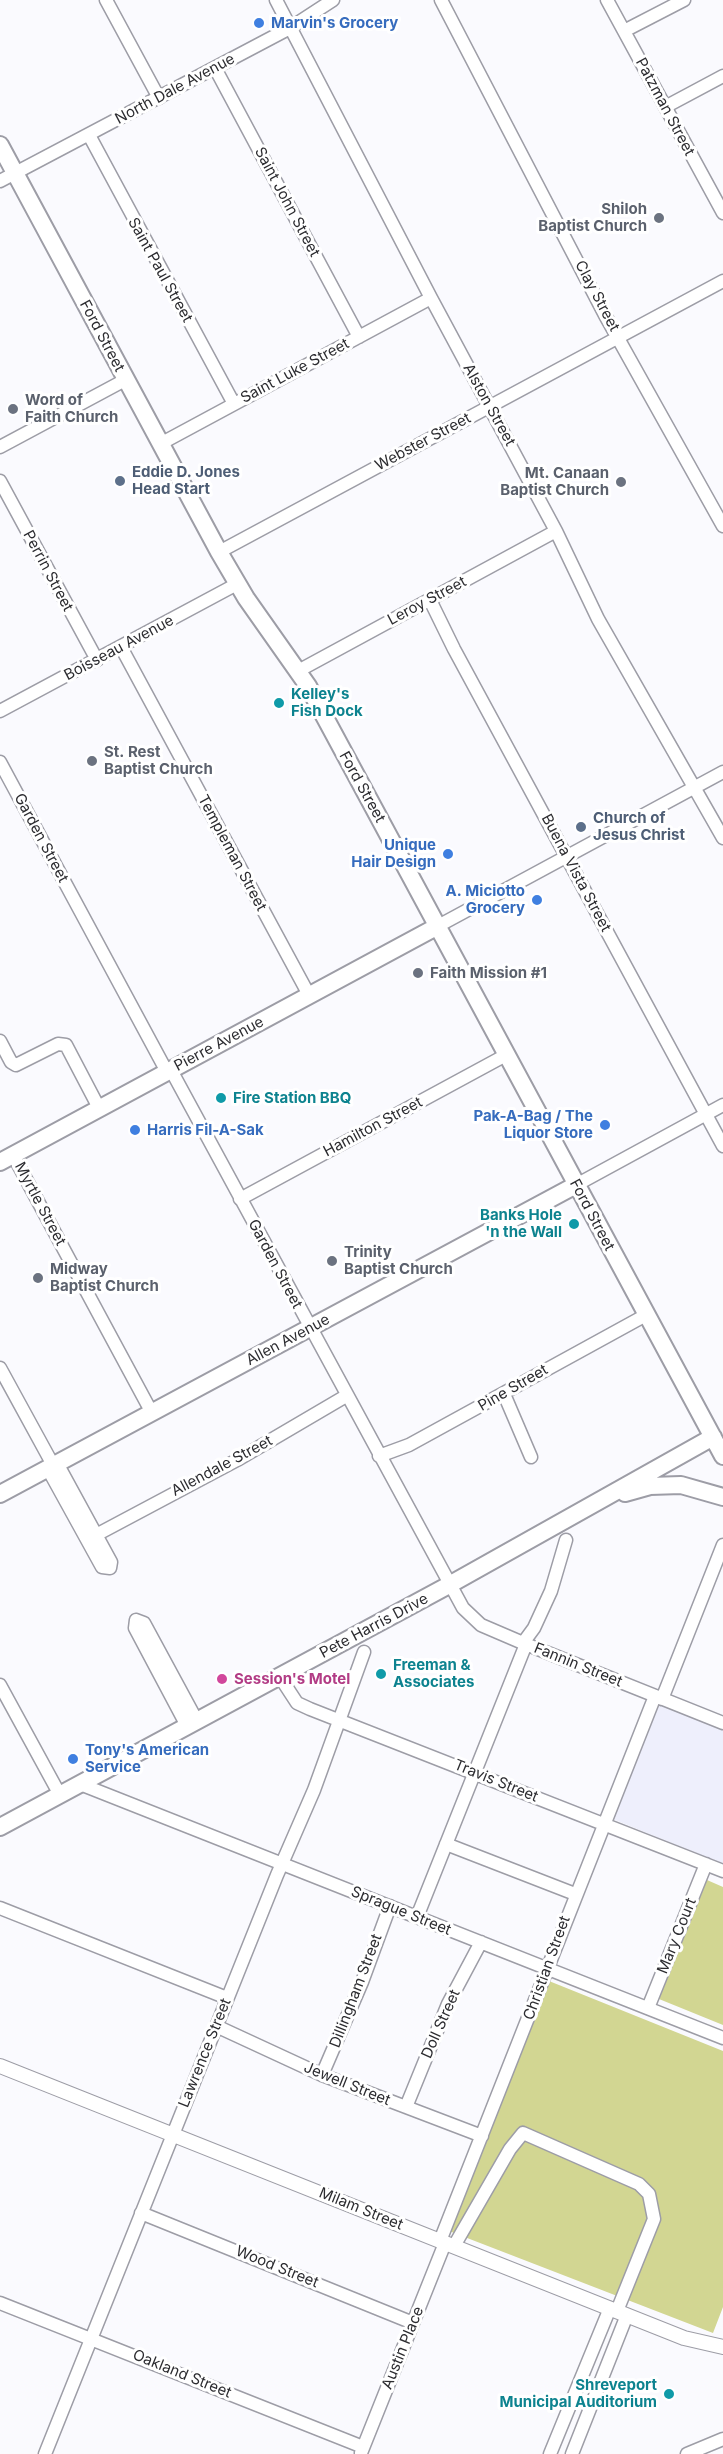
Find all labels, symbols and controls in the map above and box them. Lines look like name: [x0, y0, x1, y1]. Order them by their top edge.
place label: Marvin's Grocery: [271, 14, 398, 32]
marker: Marvin's Grocery: [252, 16, 266, 30]
street label: North Dale Avenue: [112, 50, 238, 128]
street label: Patzman Street: [632, 55, 698, 159]
street label: Saint John Street: [251, 144, 323, 260]
place label: Shiloh Baptist Church: [538, 200, 647, 235]
marker: Shiloh Baptist Church: [652, 211, 666, 225]
street label: Saint Paul Street: [124, 215, 196, 325]
street label: Clay Street: [571, 257, 623, 335]
street label: Ford Street: [76, 297, 128, 375]
street label: Saint Luke Street: [238, 335, 352, 407]
street label: Alston Street: [459, 361, 519, 449]
place label: Word of Faith Church: [25, 391, 118, 426]
marker: Word of Faith Church: [6, 402, 20, 416]
street label: Webster Street: [372, 409, 474, 475]
place label: Eddie D. Jones Head Start: [132, 463, 240, 498]
place label: Mt. Canaan Baptist Church: [500, 464, 609, 499]
marker: Eddie D. Jones Head Start: [113, 474, 127, 488]
marker: Mt. Canaan Baptist Church: [614, 475, 628, 489]
street label: Perrin Street: [19, 527, 77, 615]
street label: Leroy Street: [385, 573, 469, 629]
street label: Boisseau Avenue: [61, 612, 177, 684]
place label: Kelley's Fish Dock: [291, 685, 363, 720]
marker: Kelley's Fish Dock: [272, 696, 286, 710]
place label: St. Rest Baptist Church: [104, 743, 213, 778]
street label: Ford Street: [335, 748, 389, 826]
marker: St. Rest Baptist Church: [85, 754, 99, 768]
street label: Garden Street: [10, 790, 72, 886]
street label: Templeman Street: [194, 792, 270, 914]
place label: Church of Jesus Christ: [593, 809, 685, 844]
street label: Buena Vista Street: [537, 811, 615, 935]
marker: Church of Jesus Christ: [574, 820, 588, 834]
place label: Unique Hair Design: [351, 836, 436, 871]
marker: Unique Hair Design: [441, 847, 455, 861]
place label: A. Miciotto Grocery: [446, 882, 525, 917]
marker: A. Miciotto Grocery: [530, 893, 544, 907]
place label: Faith Mission #1: [430, 964, 547, 982]
marker: Faith Mission #1: [411, 966, 425, 980]
street label: Pierre Avenue: [171, 1013, 267, 1075]
place label: Fire Station BBQ: [233, 1089, 351, 1107]
marker: Fire Station BBQ: [214, 1091, 228, 1105]
street label: Hamilton Street: [320, 1093, 426, 1161]
place label: Pak-A-Bag / The Liquor Store: [473, 1107, 593, 1142]
marker: Pak-A-Bag / The Liquor Store: [598, 1118, 612, 1132]
place label: Harris Fil-A-Sak: [147, 1121, 264, 1139]
marker: Harris Fil-A-Sak: [128, 1123, 142, 1137]
street label: Myrtle Street: [11, 1159, 69, 1249]
street label: Ford Street: [566, 1176, 618, 1254]
place label: Banks Hole 'n the Wall: [480, 1206, 562, 1241]
street label: Garden Street: [244, 1216, 306, 1312]
marker: Banks Hole 'n the Wall: [567, 1217, 581, 1231]
place label: Trinity Baptist Church: [344, 1243, 453, 1278]
marker: Trinity Baptist Church: [325, 1254, 339, 1268]
place label: Midway Baptist Church: [50, 1260, 159, 1295]
marker: Midway Baptist Church: [31, 1271, 45, 1285]
street label: Allen Avenue: [243, 1310, 333, 1370]
street label: Pine Street: [475, 1361, 551, 1415]
street label: Allendale Street: [168, 1432, 276, 1500]
street label: Pete Harris Drive: [317, 1590, 431, 1662]
street label: Fannin Street: [531, 1639, 625, 1691]
place label: Freeman & Associates: [393, 1656, 474, 1691]
marker: Freeman & Associates: [374, 1667, 388, 1681]
place label: Session's Motel: [234, 1670, 350, 1688]
marker: Session's Motel: [215, 1672, 229, 1686]
place label: Tony's American Service: [85, 1741, 209, 1776]
marker: Tony's American Service: [66, 1752, 80, 1766]
street label: Travis Street: [451, 1756, 541, 1806]
street label: Sprague Street: [348, 1883, 454, 1939]
street label: Mary Court: [654, 1895, 700, 1977]
street label: Christian Street: [520, 1913, 574, 2023]
street label: Dillingham Street: [326, 1932, 386, 2050]
street label: Doll Street: [418, 1987, 464, 2061]
street label: Lawrence Street: [175, 1996, 235, 2110]
street label: Jewell Street: [301, 2058, 393, 2110]
street label: Milam Street: [316, 2184, 406, 2234]
street label: Wood Street: [233, 2242, 321, 2292]
street label: Austin Place: [378, 2304, 428, 2392]
street label: Oakland Street: [130, 2346, 234, 2402]
place label: Shreveport Municipal Auditorium: [500, 2376, 657, 2411]
marker: Shreveport Municipal Auditorium: [662, 2387, 676, 2401]

